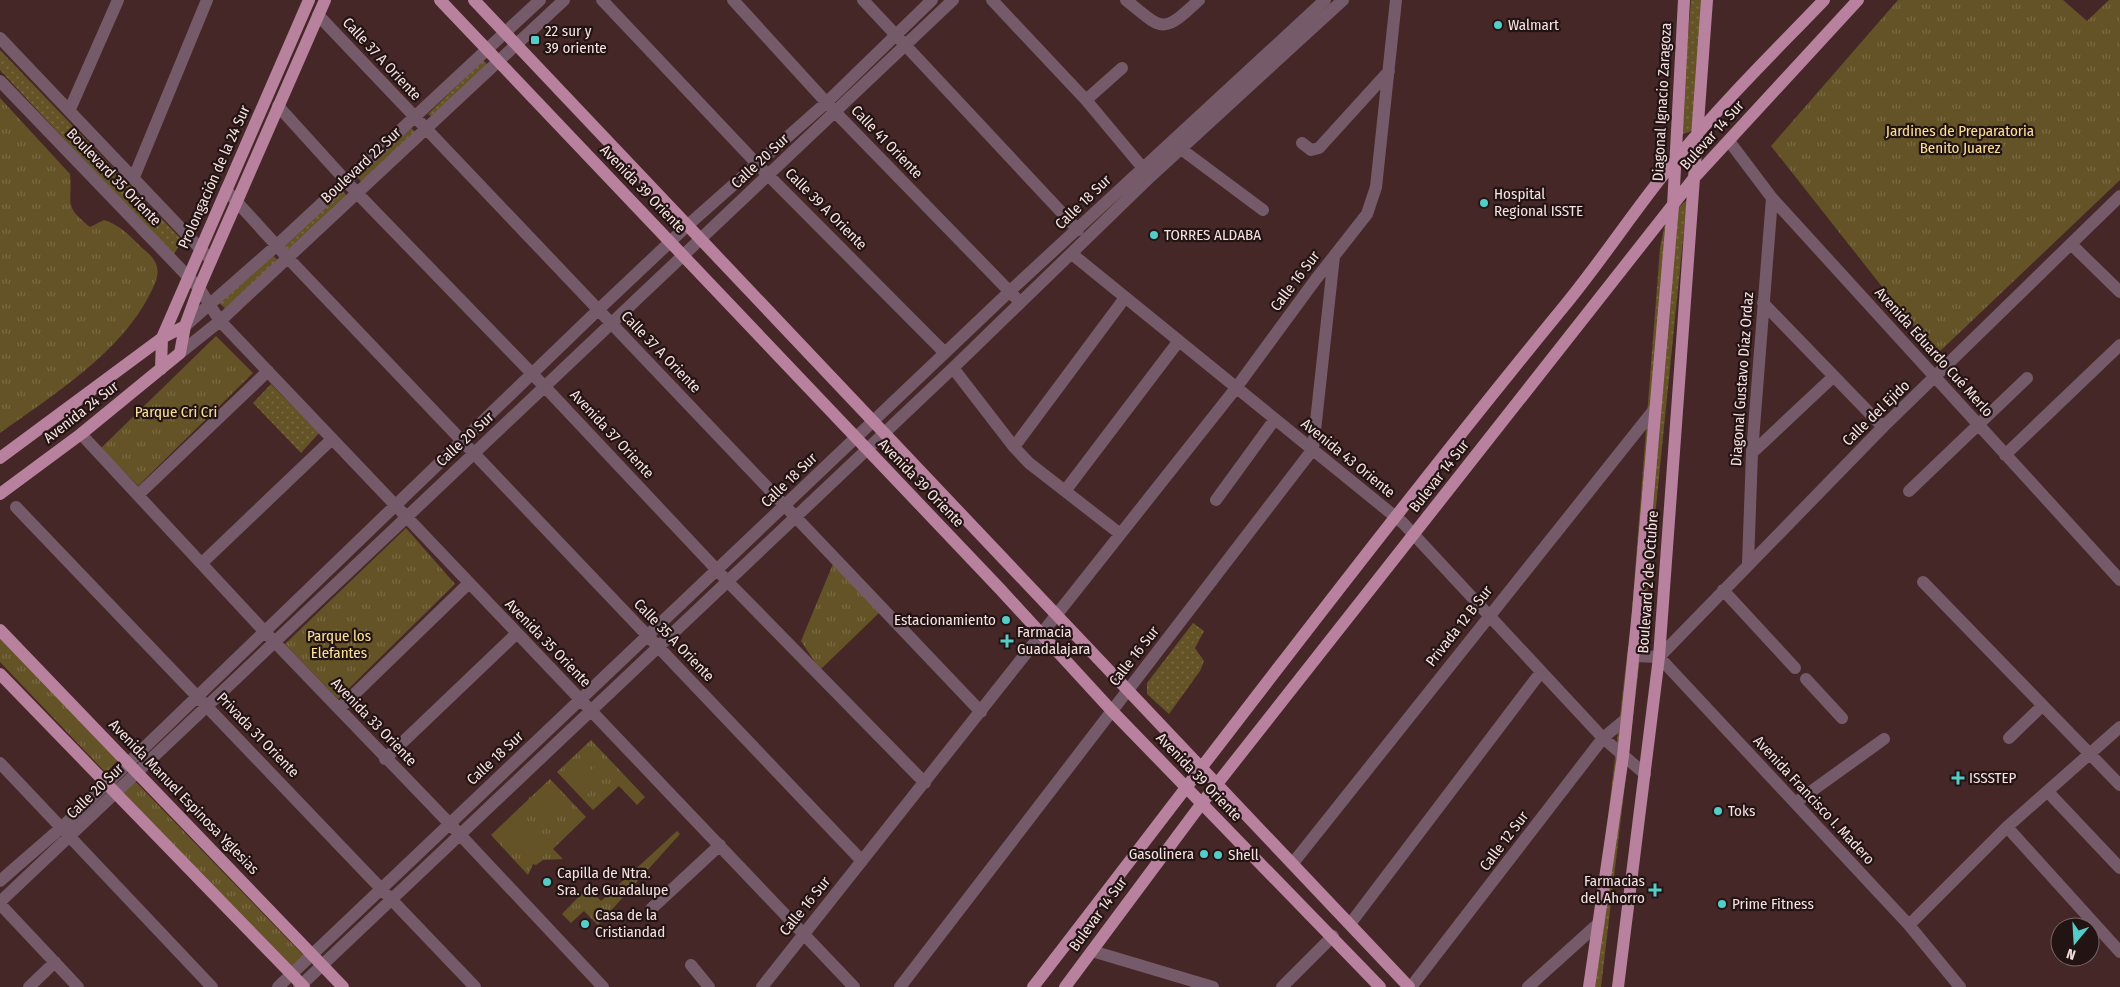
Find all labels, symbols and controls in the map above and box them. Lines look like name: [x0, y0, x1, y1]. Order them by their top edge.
street label: Calle 37 A Oriente: [339, 14, 425, 104]
place label: Walmart: [1508, 16, 1559, 34]
marker: Walmart: [1492, 19, 1504, 31]
place label: 22 sur y 39 oriente: [545, 22, 607, 57]
street label: Diagonal Ignacio Zaragoza: [1649, 22, 1675, 182]
marker: 22 sur y 39 oriente: [529, 34, 541, 46]
street label: Bulevar 14 Sur: [1676, 96, 1748, 173]
street label: Prolongación de la 24 Sur: [174, 102, 254, 251]
street label: Calle 41 Oriente: [847, 102, 927, 182]
park label: Jardines de Preparatoria Benito Juarez: [1886, 122, 2034, 157]
street label: Boulevard 22 Sur: [317, 123, 405, 207]
street label: Boulevard 35 Oriente: [63, 125, 165, 229]
street label: Calle 20 Sur: [728, 129, 793, 192]
street label: Avenida 39 Oriente: [596, 141, 690, 237]
street label: Calle 39 A Oriente: [781, 164, 871, 254]
street label: Calle 18 Sur: [1051, 170, 1115, 233]
place label: Hospital Regional ISSTE: [1494, 185, 1583, 220]
marker: Hospital Regional ISSTE: [1478, 197, 1490, 209]
place label: TORRES ALDABA: [1164, 226, 1261, 244]
marker: TORRES ALDABA: [1148, 229, 1160, 241]
street label: Calle 16 Sur: [1267, 247, 1324, 315]
street label: Avenida Eduardo Cué Merlo: [1871, 284, 1997, 421]
street label: Diagonal Gustavo Díaz Ordaz: [1727, 291, 1757, 467]
street label: Calle 37 A Oriente: [617, 307, 705, 397]
street label: Calle del Ejido: [1838, 376, 1914, 450]
street label: Avenida 24 Sur: [40, 377, 123, 447]
street label: Avenida 37 Oriente: [566, 386, 658, 482]
park label: Parque Cri Cri: [135, 403, 217, 421]
street label: Calle 20 Sur: [433, 407, 498, 470]
street label: Avenida 43 Oriente: [1297, 415, 1399, 501]
street label: Avenida 39 Oriente: [874, 435, 968, 531]
street label: Bulevar 14 Sur: [1405, 436, 1473, 516]
street label: Calle 18 Sur: [757, 448, 821, 511]
street label: Boulevard 2 de Octubre: [1634, 510, 1662, 654]
street label: Privada 12 B Sur: [1422, 581, 1497, 670]
street label: Avenida 35 Oriente: [501, 595, 595, 691]
street label: Calle 35 A Oriente: [630, 595, 718, 685]
place label: Estacionamiento: [894, 611, 996, 629]
marker: Estacionamiento: [1000, 614, 1012, 626]
street label: Calle 16 Sur: [1105, 622, 1163, 689]
place label: Farmacia Guadalajara: [1017, 623, 1090, 658]
park label: Parque los Elefantes: [307, 627, 371, 662]
marker: Farmacia Guadalajara: [1001, 635, 1013, 647]
street label: Avenida 33 Oriente: [327, 674, 421, 770]
street label: Privada 31 Oriente: [213, 689, 303, 781]
street label: Avenida Manuel Espinosa Yglesias: [105, 716, 263, 878]
street label: Calle 18 Sur: [463, 727, 528, 789]
street label: Avenida 39 Oriente: [1152, 729, 1246, 825]
street label: Avenida Francisco I. Madero: [1750, 732, 1878, 868]
street label: Calle 20 Sur: [63, 759, 128, 822]
place label: ISSSTEP: [1969, 769, 2017, 787]
marker: ISSSTEP: [1951, 771, 1965, 785]
place label: Toks: [1728, 802, 1755, 820]
marker: Toks: [1712, 805, 1724, 817]
street label: Calle 12 Sur: [1476, 807, 1533, 874]
place label: Gasolinera: [1129, 845, 1194, 863]
place label: Shell: [1228, 846, 1259, 864]
marker: Gasolinera: [1198, 848, 1210, 860]
marker: Shell: [1212, 849, 1224, 861]
place label: Capilla de Ntra. Sra. de Guadalupe: [557, 864, 668, 899]
street label: Calle 16 Sur: [776, 872, 835, 939]
place label: Farmacias del Ahorro: [1580, 872, 1645, 907]
street label: Bulevar 14 Sur: [1065, 873, 1131, 954]
marker: Capilla de Ntra. Sra. de Guadalupe: [541, 876, 553, 888]
marker: Farmacias del Ahorro: [1649, 884, 1661, 896]
place label: Prime Fitness: [1732, 895, 1814, 913]
marker: Prime Fitness: [1716, 898, 1728, 910]
place label: Casa de la Cristiandad: [595, 906, 665, 941]
north arrow: [2050, 917, 2100, 967]
marker: Casa de la Cristiandad: [579, 918, 591, 930]
text: N: [2065, 945, 2078, 963]

